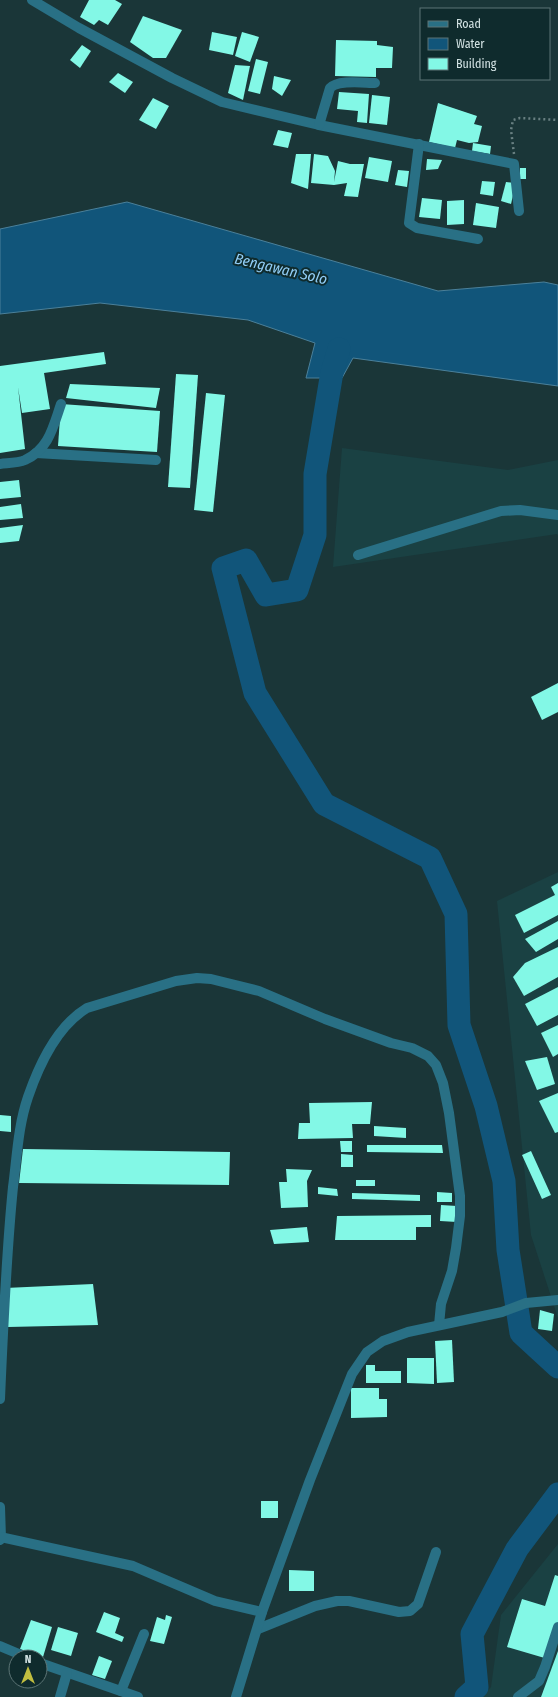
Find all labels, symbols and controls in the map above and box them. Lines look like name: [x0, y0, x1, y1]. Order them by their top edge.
legend: [420, 8, 550, 80]
text: Road: [456, 17, 481, 31]
text: Water: [456, 37, 485, 51]
text: Building: [456, 57, 497, 71]
water label: Bengawan Solo: [233, 250, 329, 288]
north arrow: [8, 1649, 48, 1689]
text: N: [25, 1653, 31, 1666]

